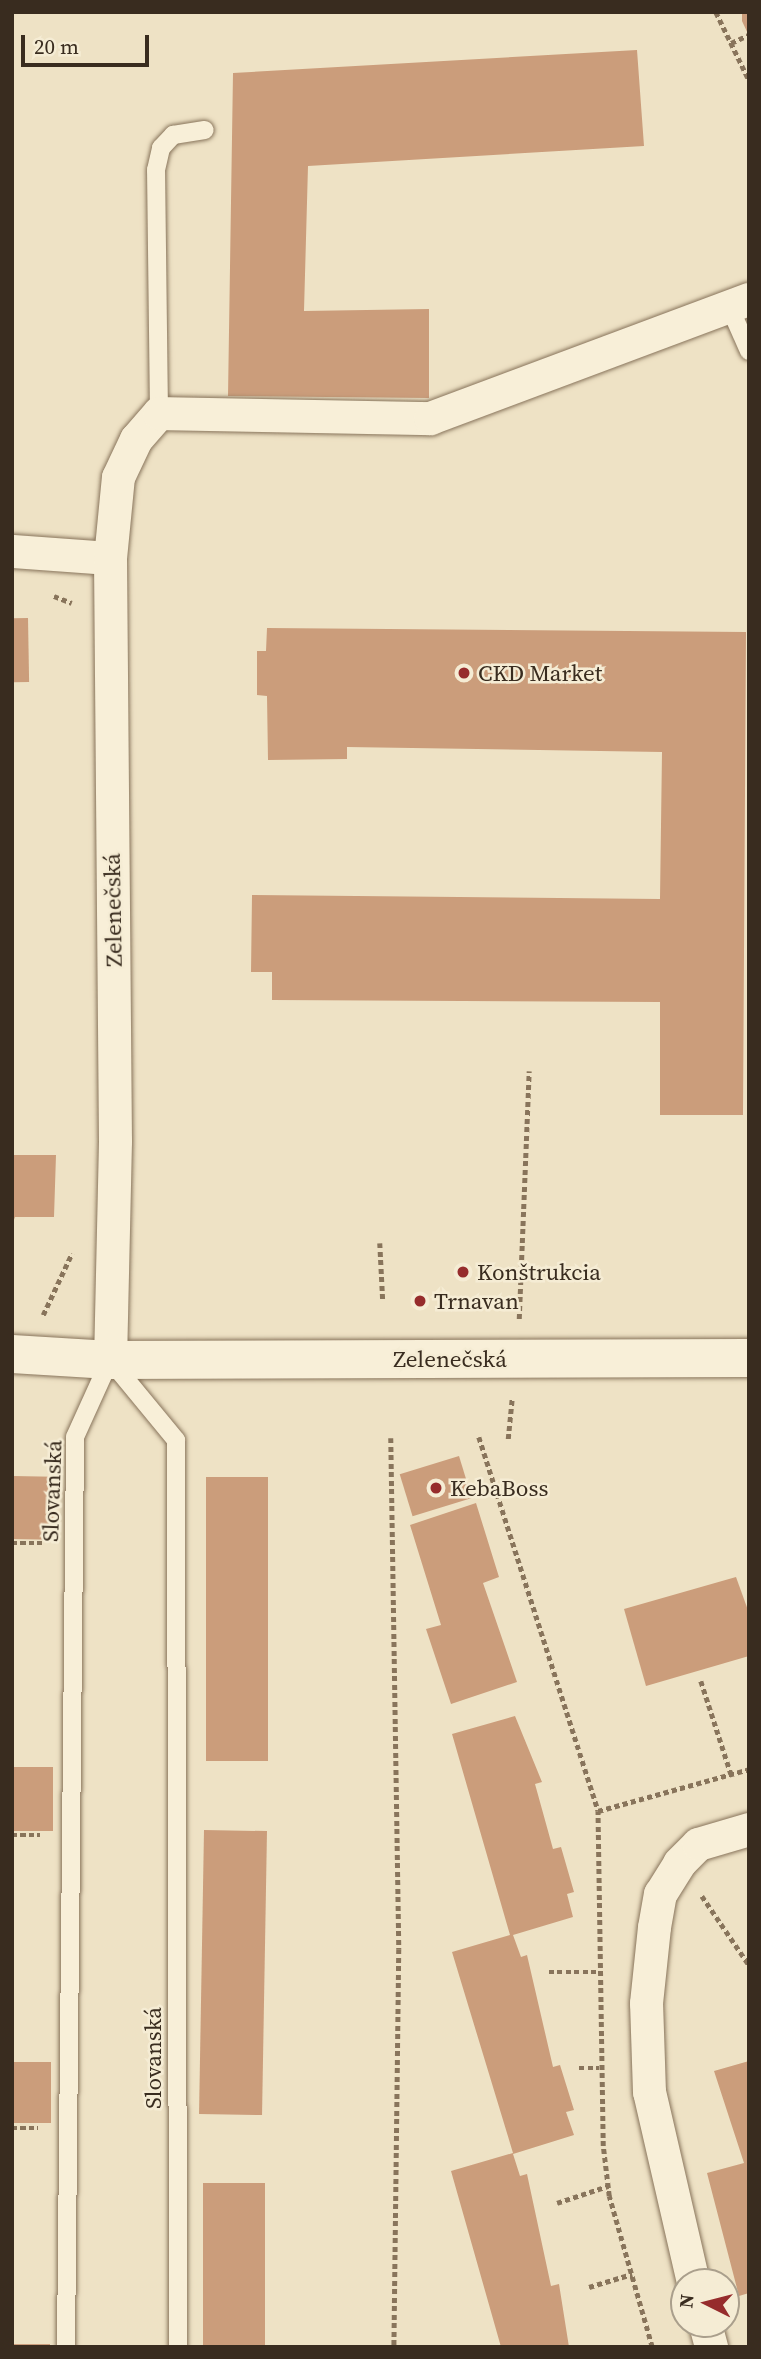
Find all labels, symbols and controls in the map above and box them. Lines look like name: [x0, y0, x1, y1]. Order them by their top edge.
scale bar: [24, 21, 152, 65]
text: 20 m: [34, 32, 79, 61]
place label: CKD Market: [478, 659, 602, 687]
marker: CKD Market: [456, 665, 472, 681]
street label: Zelenečská: [98, 853, 128, 967]
place label: Konštrukcia: [477, 1258, 601, 1286]
marker: Konštrukcia: [455, 1264, 471, 1280]
place label: Trnavan: [434, 1287, 519, 1315]
marker: Trnavan: [412, 1293, 428, 1309]
street label: Zelenečská: [393, 1345, 507, 1373]
street label: Slovanská: [36, 1440, 68, 1542]
place label: KebaBoss: [450, 1474, 548, 1502]
marker: KebaBoss: [428, 1480, 444, 1496]
street label: Slovanská: [139, 2007, 167, 2109]
north arrow: [670, 2268, 740, 2338]
text: N: [672, 2293, 700, 2309]

